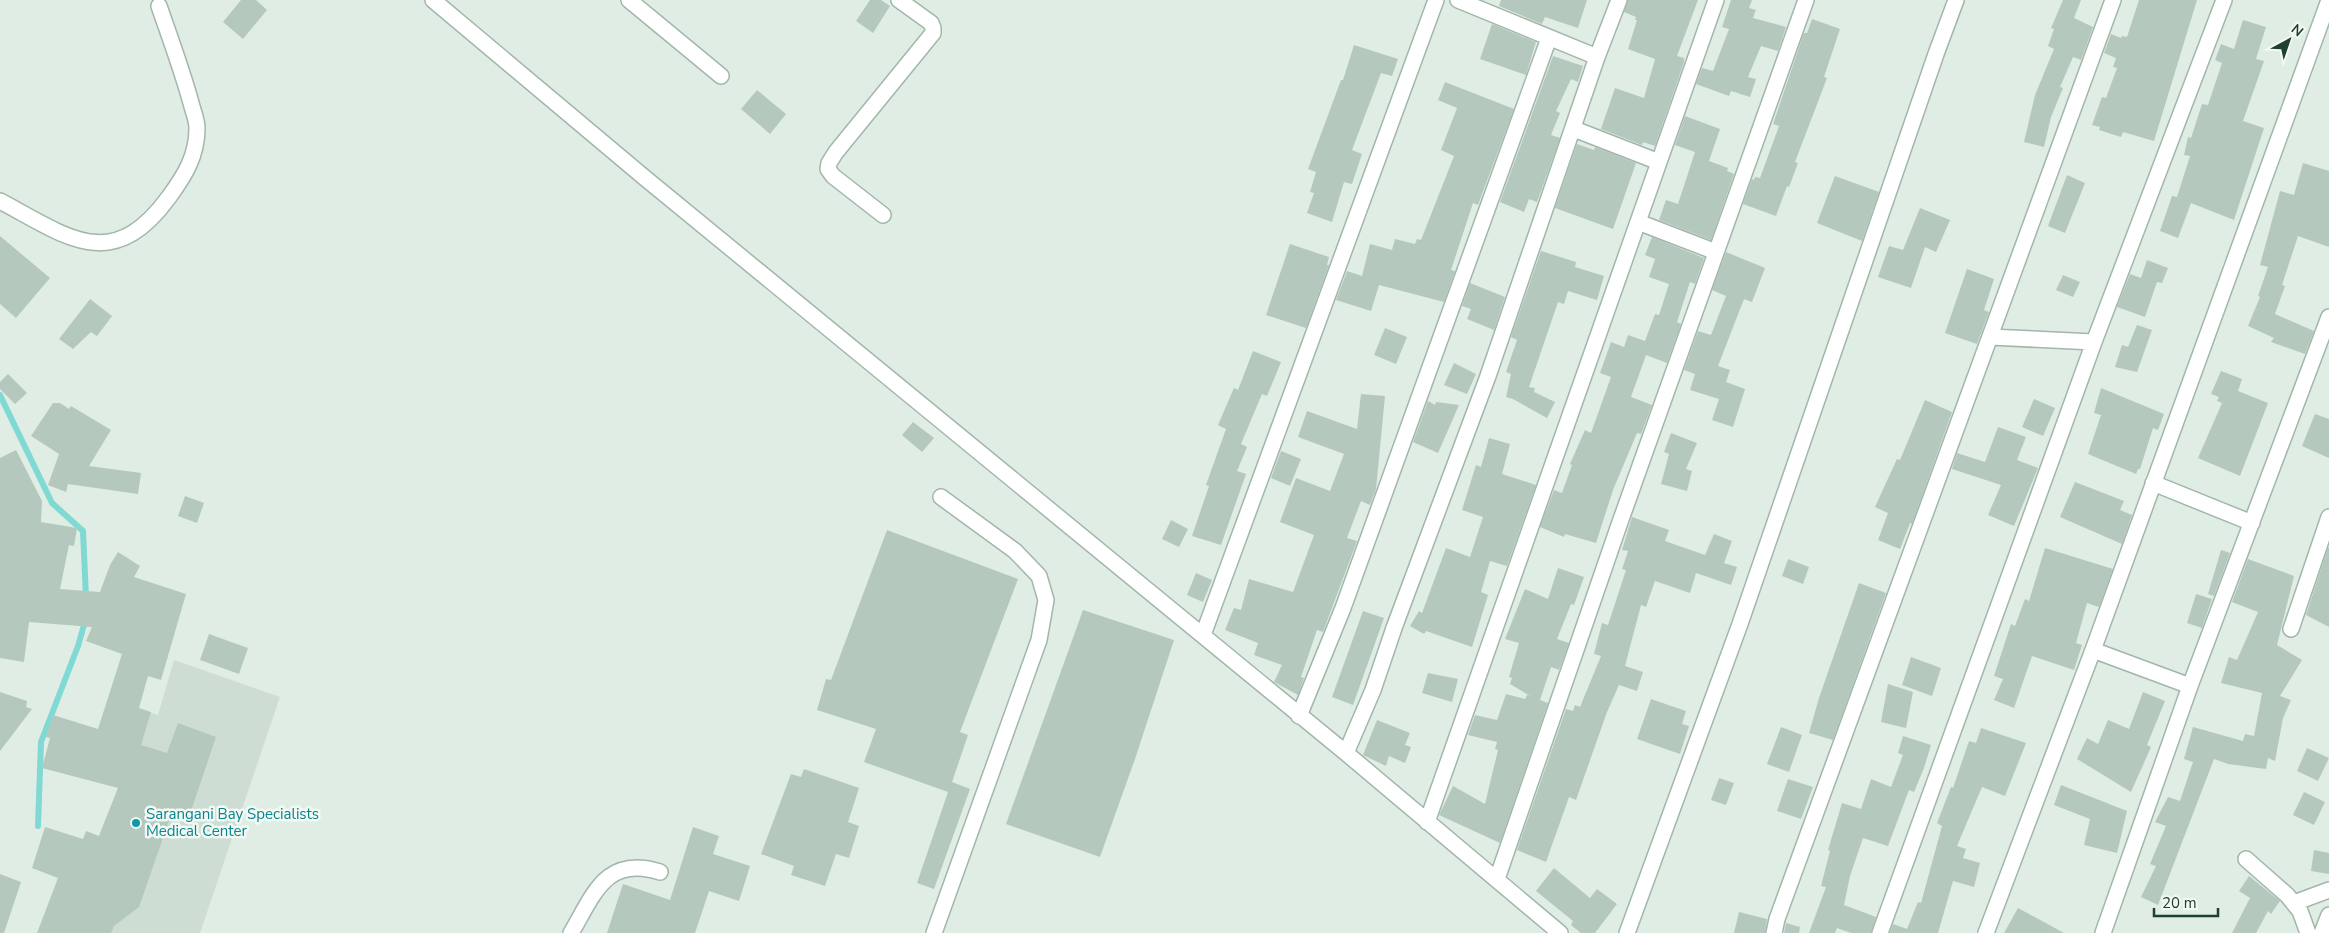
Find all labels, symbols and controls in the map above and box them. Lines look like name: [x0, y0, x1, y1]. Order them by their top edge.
north arrow: [2264, 15, 2314, 65]
text: N: [2287, 20, 2307, 41]
place label: Sarangani Bay Specialists Medical Center: [146, 804, 319, 841]
marker: Sarangani Bay Specialists Medical Center: [130, 817, 142, 829]
scale bar: [2154, 886, 2218, 918]
text: 20 m: [2162, 893, 2197, 913]

